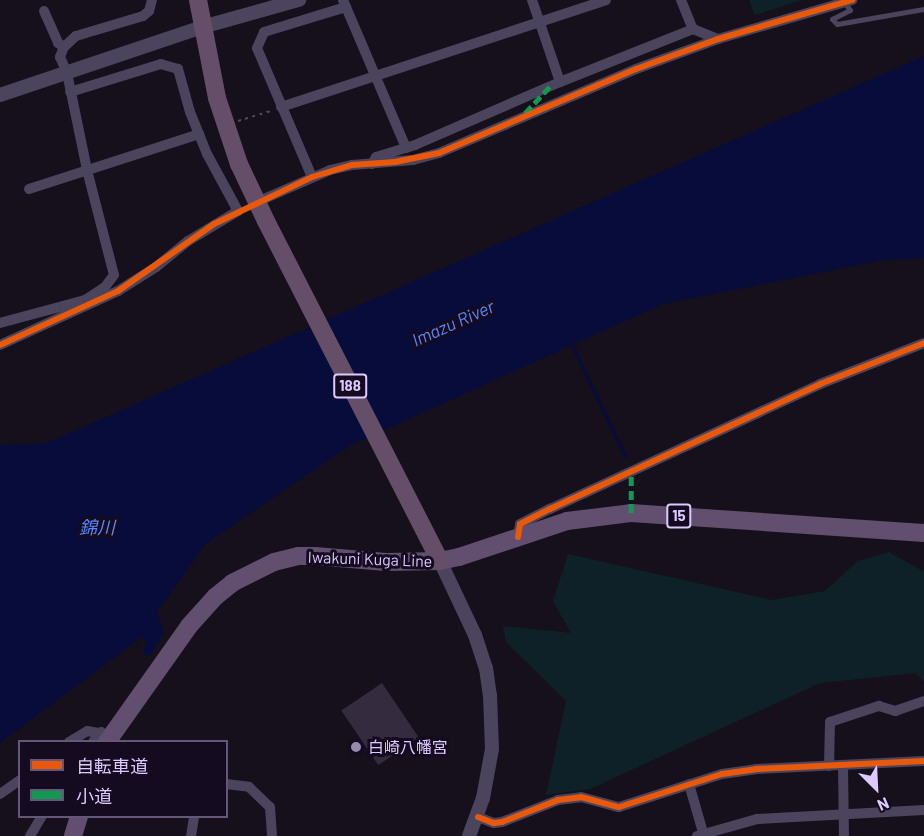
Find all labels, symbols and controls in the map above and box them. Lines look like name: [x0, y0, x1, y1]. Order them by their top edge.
water label: Imazu River: [408, 295, 498, 351]
road number: 188: [332, 374, 368, 398]
road number: 15: [666, 504, 692, 528]
water label: 錦川: [79, 516, 115, 538]
street label: Iwakuni Kuga Line: [307, 547, 433, 571]
place label: 白崎八幡宮: [368, 737, 448, 757]
legend: [18, 740, 228, 818]
marker: 白崎八幡宮: [349, 740, 363, 754]
text: 自転車道: [76, 755, 148, 777]
north arrow: [846, 758, 906, 818]
text: 小道: [76, 785, 112, 807]
text: N: [875, 794, 892, 816]

